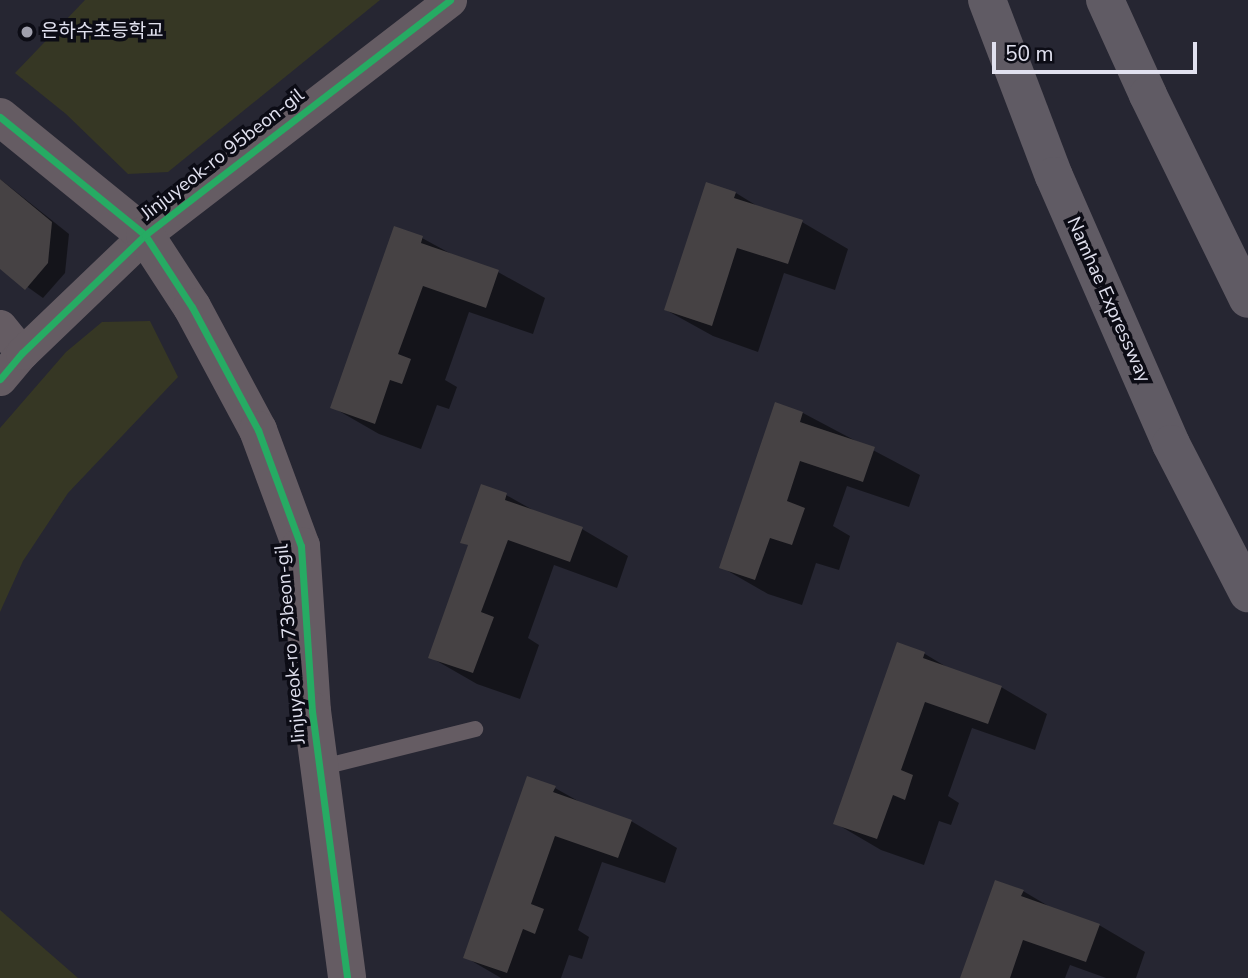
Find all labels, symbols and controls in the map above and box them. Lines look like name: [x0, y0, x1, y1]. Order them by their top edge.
place label: 은하수초등학교: [41, 21, 163, 43]
marker: 은하수초등학교: [19, 24, 35, 40]
scale bar: [996, 28, 1201, 72]
text: 50 m: [1005, 40, 1054, 68]
street label: Jinjuyeok-ro 95beon-gil: [137, 84, 309, 226]
street label: Namhae Expressway: [1061, 214, 1155, 386]
street label: Jinjuyeok-ro 73beon-gil: [271, 543, 311, 745]

